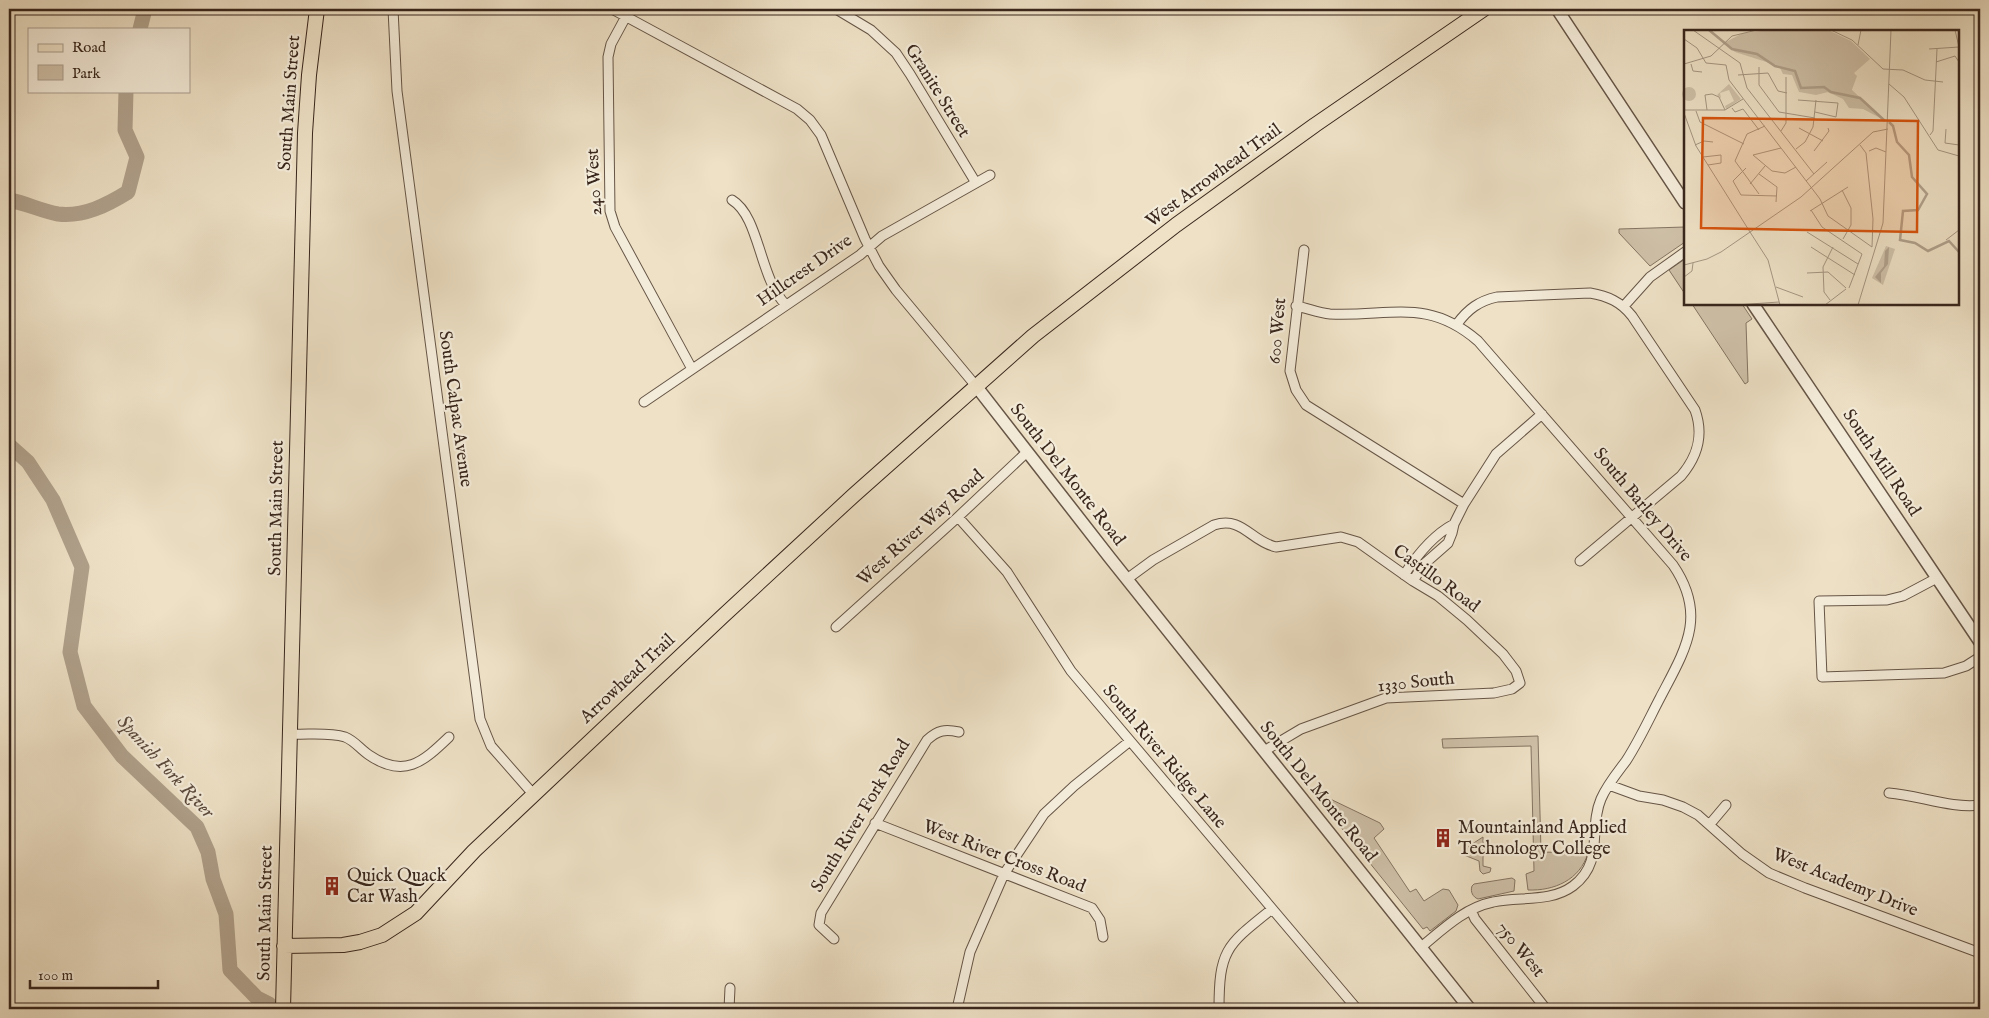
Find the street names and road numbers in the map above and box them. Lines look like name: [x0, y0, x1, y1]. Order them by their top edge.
street label: South Main Street: [274, 35, 306, 171]
street label: Granite Street: [899, 40, 975, 142]
street label: West Arrowhead Trail: [1141, 119, 1287, 233]
street label: 240 West: [582, 148, 608, 216]
street label: Hillcrest Drive: [753, 230, 857, 312]
street label: 600 West: [1264, 297, 1292, 365]
street label: South Calpac Avenue: [433, 329, 477, 489]
street label: South Del Monte Road: [1004, 399, 1130, 551]
street label: South Mill Road: [1837, 405, 1925, 521]
street label: South Main Street: [264, 440, 290, 576]
street label: South Barley Drive: [1588, 443, 1696, 567]
street label: West River Way Road: [853, 465, 990, 591]
street label: Castillo Road: [1388, 540, 1484, 619]
street label: Arrowhead Trail: [575, 629, 680, 730]
street label: 1330 South: [1377, 668, 1456, 698]
street label: South River Ridge Lane: [1097, 680, 1231, 834]
street label: South Del Monte Road: [1254, 717, 1382, 867]
street label: South River Fork Road: [806, 735, 916, 897]
street label: West River Cross Road: [919, 815, 1089, 899]
street label: West Academy Drive: [1769, 843, 1921, 923]
street label: South Main Street: [253, 845, 279, 981]
street label: 750 West: [1491, 918, 1549, 982]

